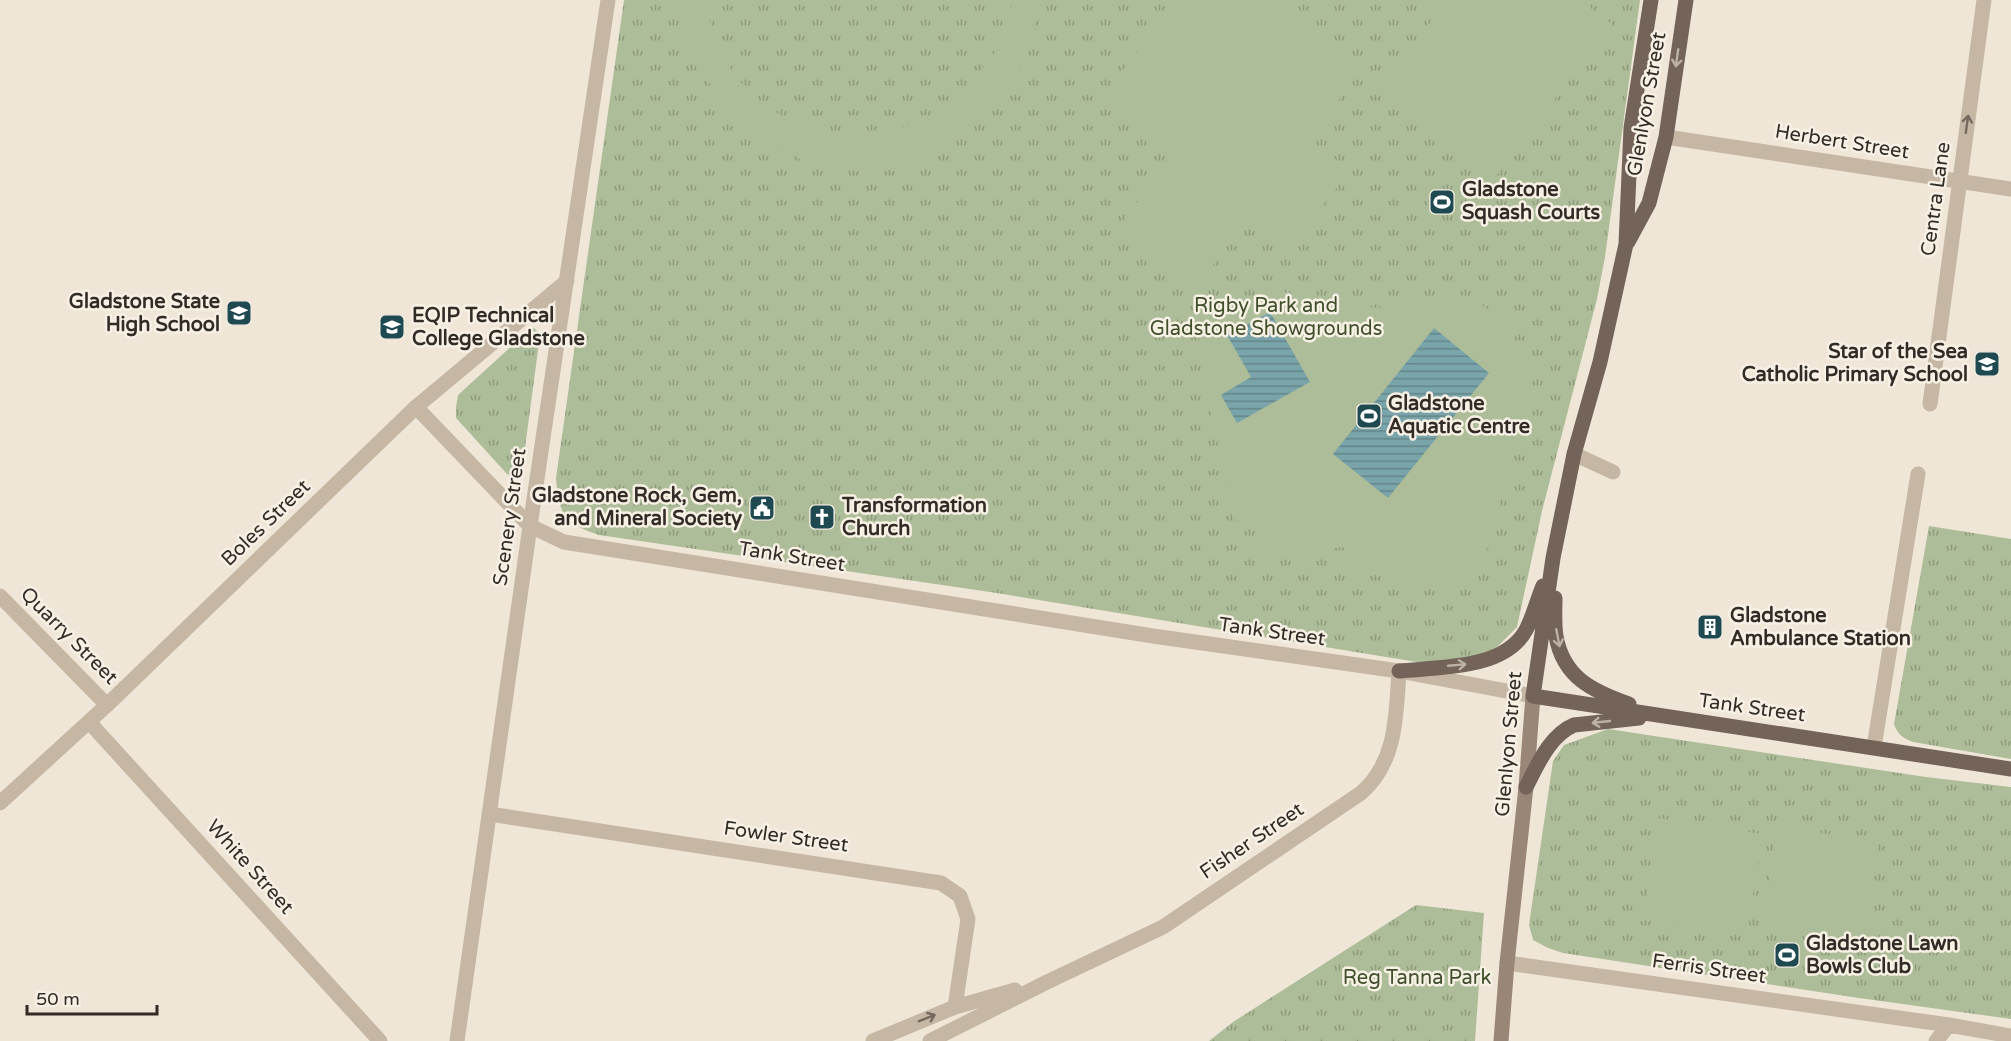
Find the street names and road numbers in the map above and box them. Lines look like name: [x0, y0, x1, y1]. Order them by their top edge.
street label: Glenlyon Street: [1623, 30, 1672, 178]
street label: Herbert Street: [1773, 120, 1911, 164]
street label: Centra Lane: [1916, 140, 1956, 258]
street label: Scenery Street: [488, 446, 532, 587]
street label: Boles Street: [217, 474, 316, 571]
street label: Tank Street: [737, 537, 847, 577]
street label: Quarry Street: [15, 582, 123, 690]
street label: Tank Street: [1217, 613, 1327, 651]
street label: Glenlyon Street: [1491, 670, 1527, 818]
street label: Tank Street: [1697, 689, 1807, 727]
street label: Fisher Street: [1196, 797, 1309, 885]
street label: White Street: [201, 815, 299, 919]
street label: Fowler Street: [722, 816, 850, 858]
street label: Ferris Street: [1650, 949, 1768, 989]

